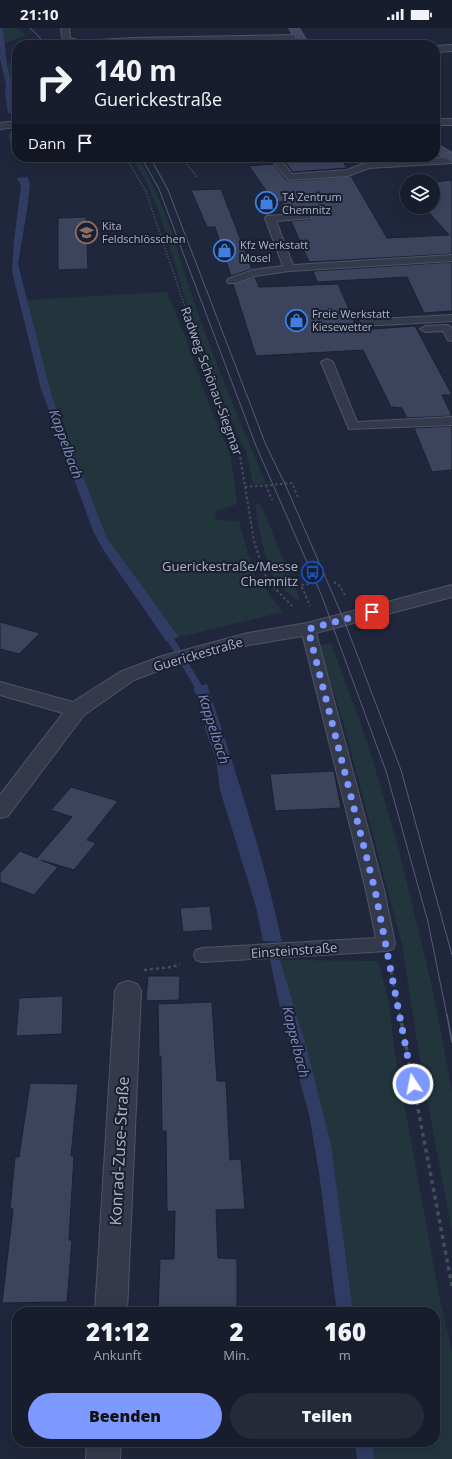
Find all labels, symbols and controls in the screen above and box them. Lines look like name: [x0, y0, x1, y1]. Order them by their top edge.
text: 21:10: [20, 4, 59, 24]
text: 140 m: [94, 51, 177, 89]
icon: right: [28, 56, 80, 108]
text: Guerickestraße: [94, 87, 222, 111]
icon: arrive: [74, 132, 96, 154]
text: Dann: [28, 133, 66, 153]
map controls: [400, 174, 440, 214]
button: layers: [400, 174, 440, 214]
place label: T4 Zentrum Chemnitz: [282, 189, 342, 217]
shop icon: T4 Zentrum Chemnitz: [253, 190, 279, 216]
place label: Kita Feldschlösschen: [102, 218, 185, 246]
school or university icon: Kita Feldschlösschen: [73, 219, 99, 245]
place label: Kfz Werkstatt Mosel: [240, 237, 308, 265]
shop icon: Kfz Werkstatt Mosel: [211, 238, 237, 264]
street label: Radweg Schönau-Siegmar: [177, 304, 248, 458]
place label: Freie Werkstatt Kiesewetter: [312, 306, 390, 334]
shop icon: Freie Werkstatt Kiesewetter: [283, 307, 309, 333]
water label: Kappelbach: [45, 406, 88, 481]
place label: Guerickestraße/Messe Chemnitz: [162, 557, 298, 590]
bus stop icon: Guerickestraße/Messe Chemnitz: [300, 560, 326, 586]
pin: [355, 595, 389, 629]
icon: arrive: [361, 601, 383, 623]
street label: Guerickestraße: [151, 633, 245, 675]
water label: Kappelbach: [194, 691, 235, 766]
street label: Einsteinstraße: [250, 938, 338, 962]
water label: Kappelbach: [278, 1004, 315, 1080]
position arrow: [392, 1063, 434, 1105]
street label: Konrad-Zuse-Straße: [104, 1076, 134, 1226]
text: 21:12: [86, 1315, 149, 1348]
text: 2: [229, 1315, 244, 1348]
text: 160: [324, 1315, 366, 1348]
text: Ankunft: [94, 1346, 142, 1364]
text: Min.: [223, 1346, 250, 1364]
text: m: [339, 1346, 351, 1364]
button: Beenden: [28, 1393, 222, 1439]
button: Teilen: [230, 1393, 424, 1439]

